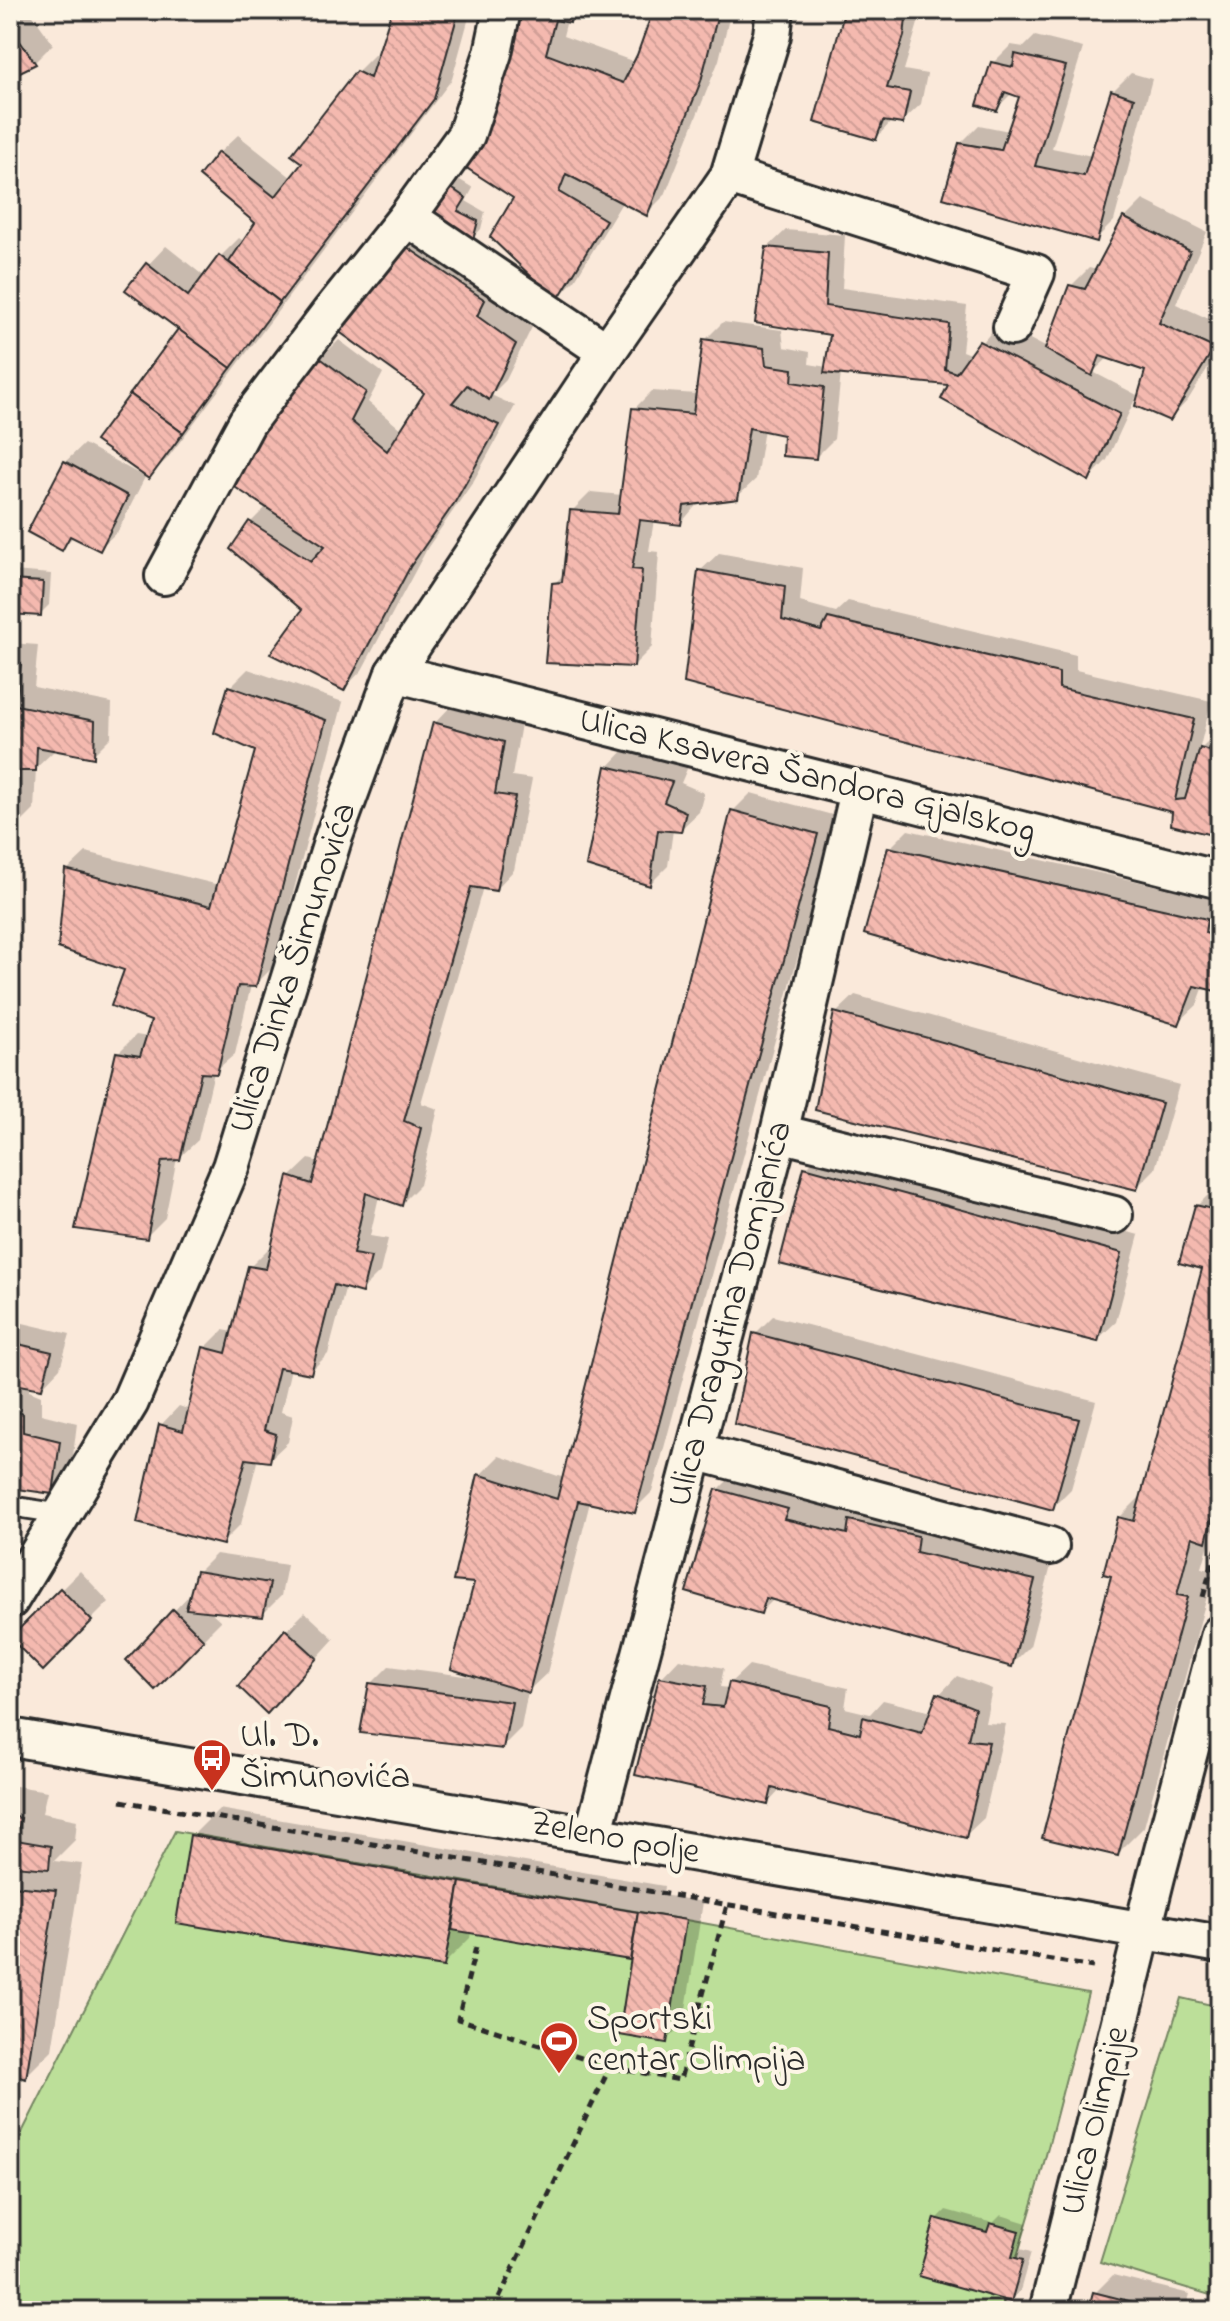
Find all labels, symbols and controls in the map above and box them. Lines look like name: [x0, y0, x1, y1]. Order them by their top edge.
street label: Ulica Ksavera Šandora Gjalskog: [573, 695, 1041, 859]
street label: Ulica Dinka Šimunovića: [216, 796, 372, 1140]
street label: Ulica Dragutina Domjanića: [654, 1115, 808, 1513]
place label: Ul. D. Šimunovića: [240, 1711, 410, 1805]
bus stop icon: Ul. D. Šimunovića: [191, 1737, 233, 1792]
street label: Zeleno polje: [526, 1798, 705, 1880]
place label: Sportski centar Olimpija: [587, 1994, 805, 2088]
sports icon: Sportski centar Olimpija: [538, 2020, 580, 2075]
street label: Ulica Olimpije: [1047, 2020, 1145, 2221]

